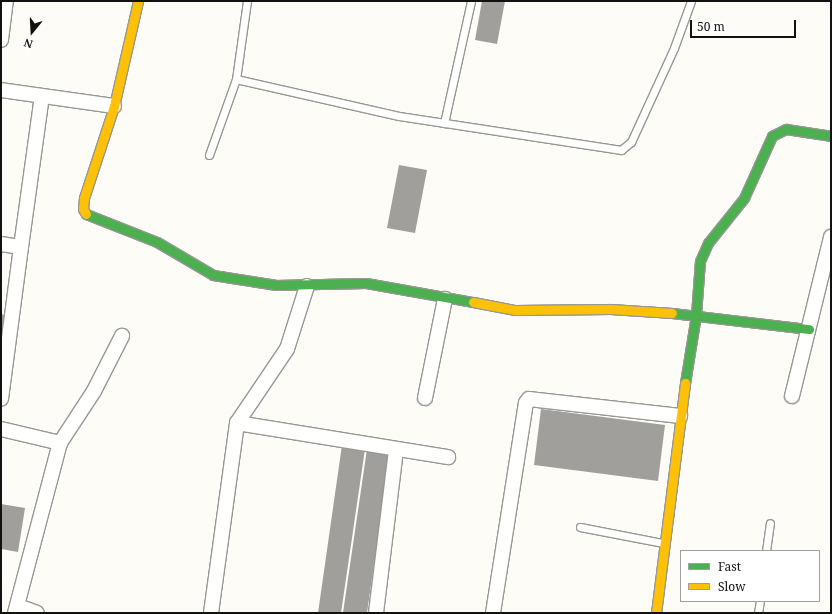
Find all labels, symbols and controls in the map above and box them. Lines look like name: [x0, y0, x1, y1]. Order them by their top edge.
north arrow: [12, 12, 52, 52]
scale bar: [692, 12, 798, 38]
text: 50 m: [697, 18, 725, 35]
text: N: [22, 35, 35, 52]
legend: [680, 550, 820, 602]
text: Fast: [718, 558, 741, 575]
text: Slow: [718, 578, 746, 595]

